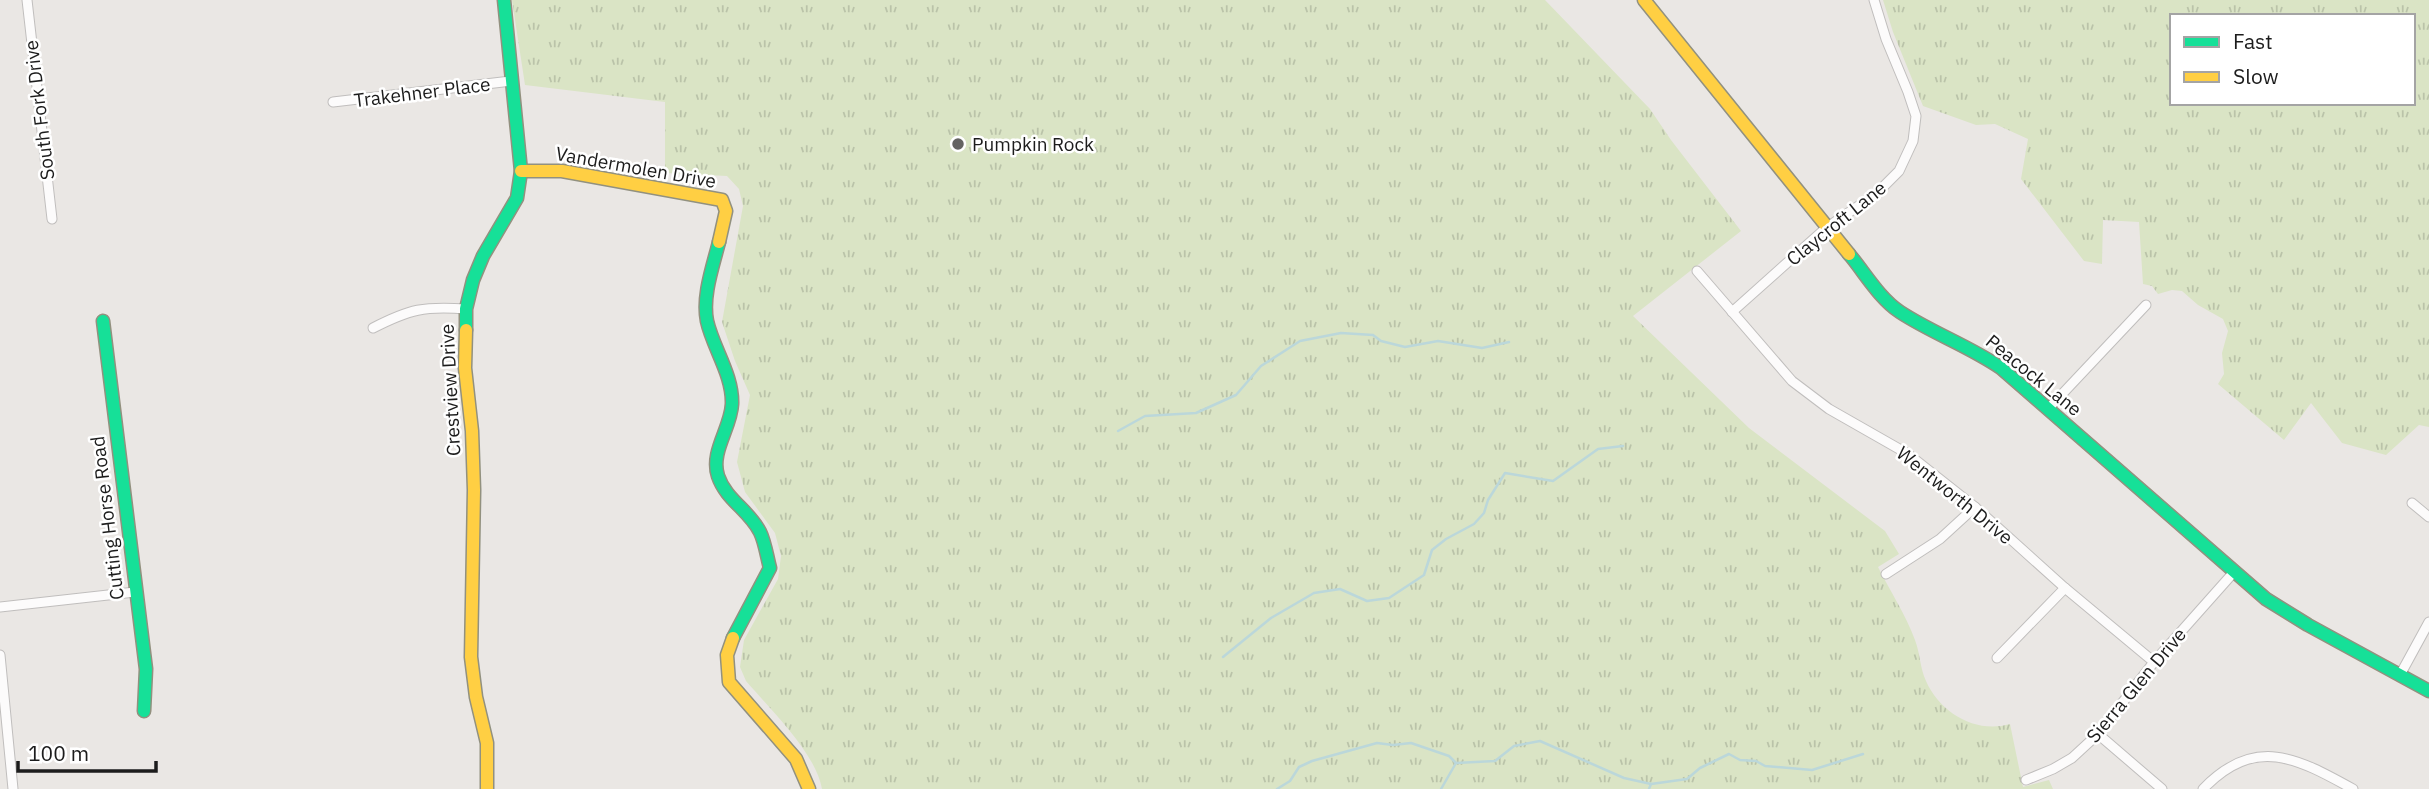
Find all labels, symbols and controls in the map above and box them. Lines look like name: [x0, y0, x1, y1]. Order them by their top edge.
legend: [2170, 14, 2415, 105]
text: Fast: [2233, 27, 2273, 55]
street label: South Fork Drive: [19, 39, 59, 181]
text: Slow: [2233, 62, 2279, 90]
street label: Trakehner Place: [352, 72, 492, 112]
place label: Pumpkin Rock: [972, 132, 1094, 156]
marker: Pumpkin Rock: [950, 136, 966, 152]
street label: Vandermolen Drive: [554, 141, 718, 193]
street label: Claycroft Lane: [1781, 175, 1891, 271]
street label: Crestview Drive: [435, 323, 465, 457]
street label: Peacock Lane: [1981, 329, 2087, 421]
street label: Cutting Horse Road: [85, 435, 129, 601]
street label: Wentworth Drive: [1892, 441, 2018, 549]
street label: Sierra Glen Drive: [2081, 623, 2191, 747]
scale bar: [18, 730, 156, 774]
text: 100 m: [28, 739, 89, 767]

